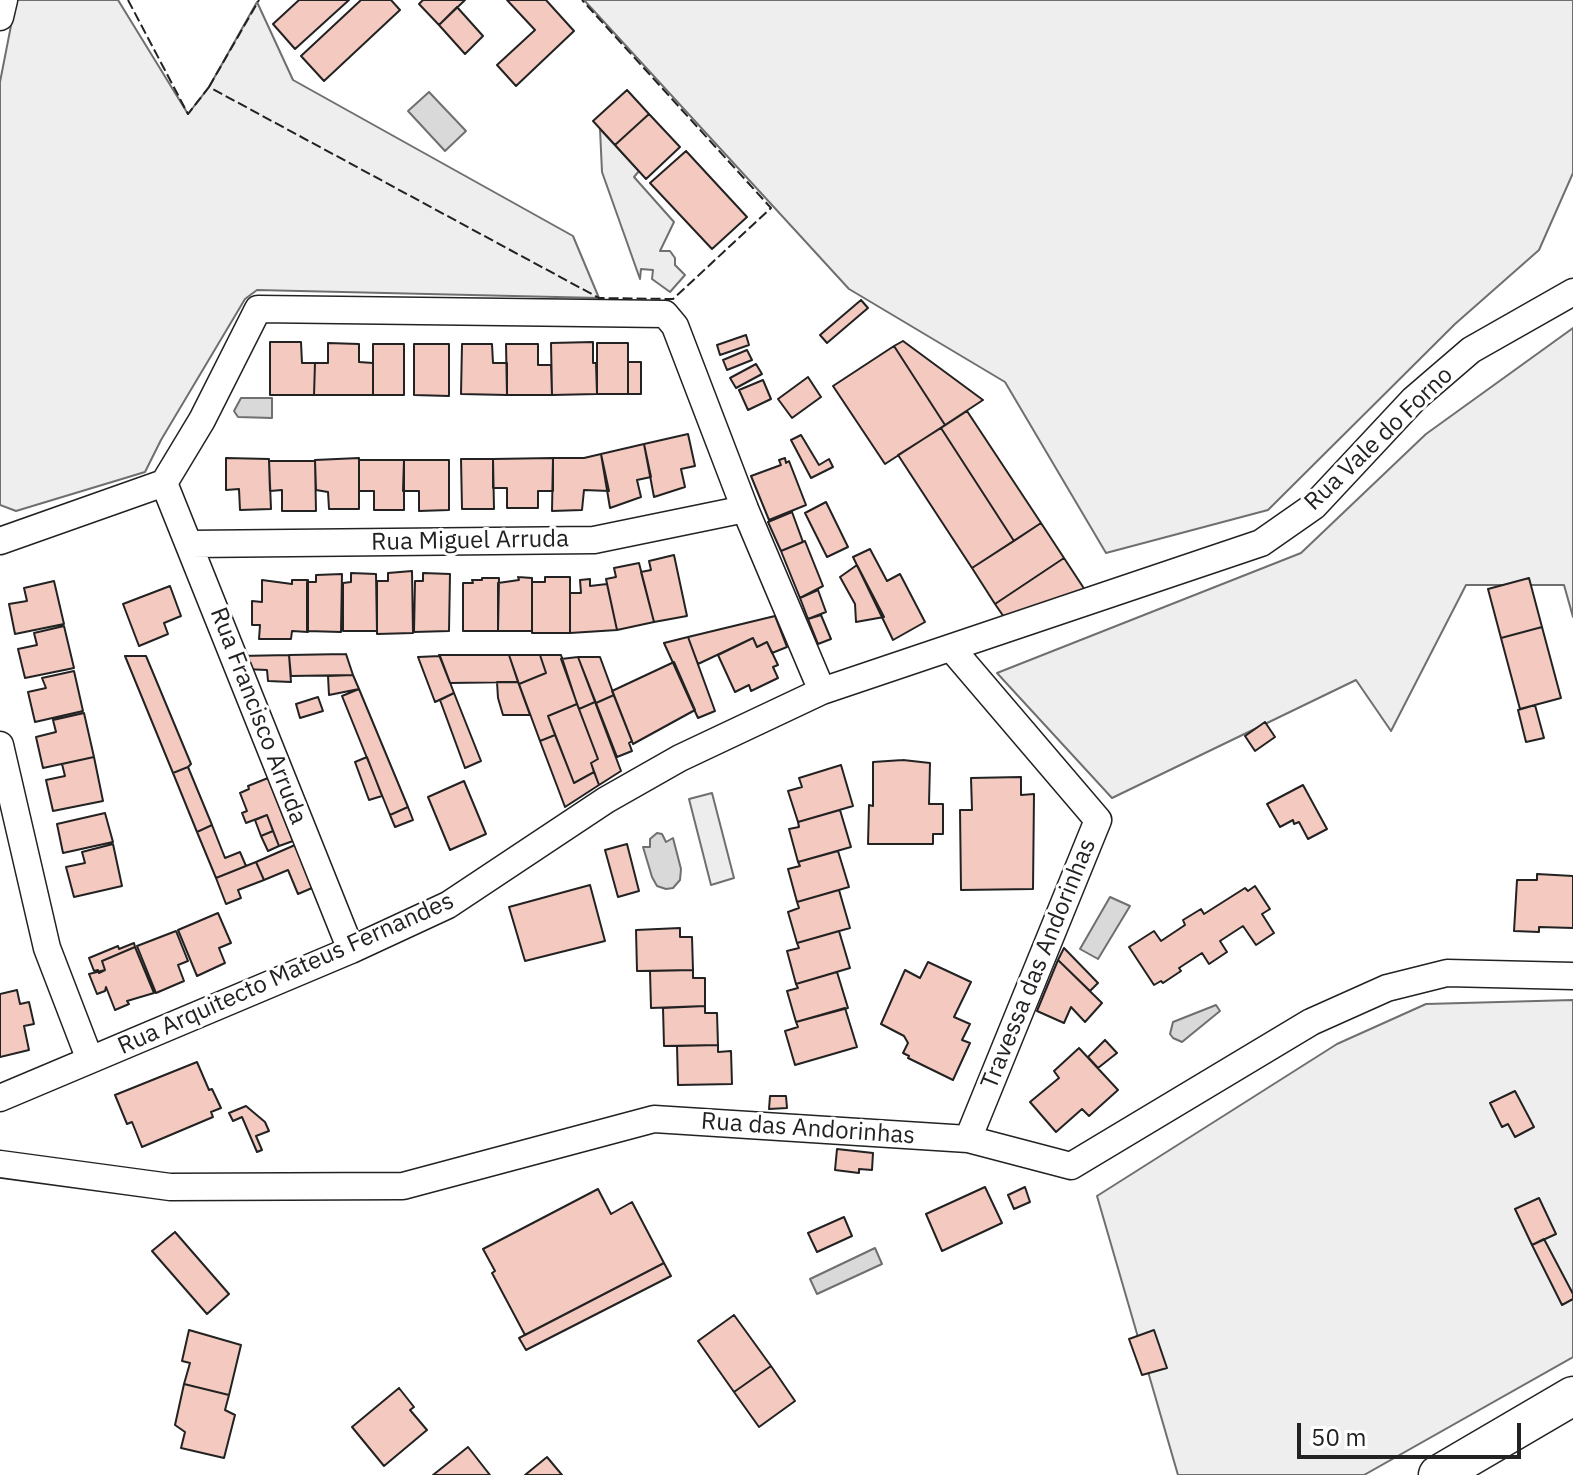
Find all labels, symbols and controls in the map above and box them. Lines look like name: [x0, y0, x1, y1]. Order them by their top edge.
street label: Rua Vale do Forno: [1299, 361, 1459, 517]
street label: Rua Miguel Arruda: [371, 525, 569, 557]
street label: Rua Francisco Arruda: [203, 604, 313, 828]
street label: Travessa das Andorinhas: [976, 835, 1102, 1093]
street label: Rua Arquitecto Mateus Fernandes: [114, 887, 458, 1061]
street label: Rua das Andorinhas: [700, 1107, 916, 1151]
scale bar: [1301, 1407, 1525, 1457]
text: 50 m: [1311, 1421, 1366, 1453]

